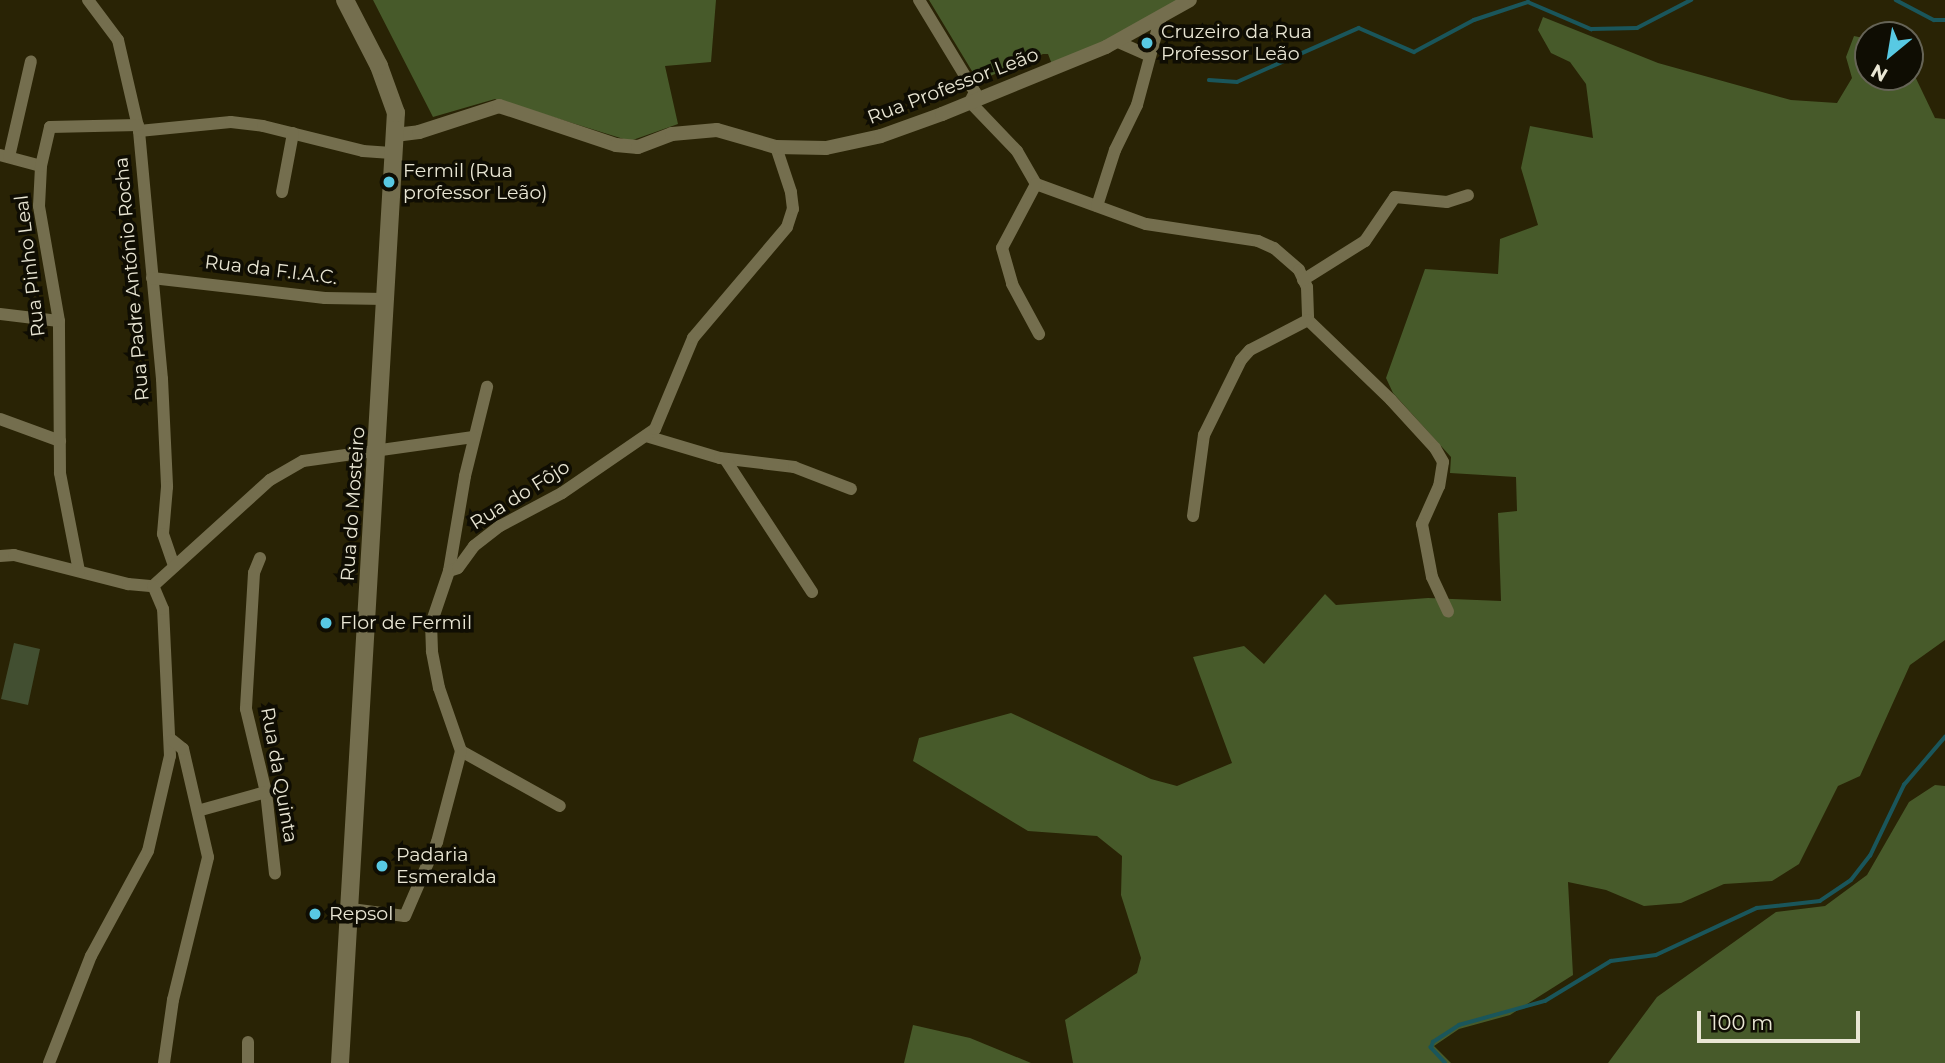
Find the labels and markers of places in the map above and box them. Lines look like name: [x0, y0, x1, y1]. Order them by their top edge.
place label: Cruzeiro da Rua Professor Leão: [1161, 21, 1312, 65]
marker: Cruzeiro da Rua Professor Leão: [1139, 35, 1155, 51]
place label: Fermil (Rua professor Leão): [403, 160, 548, 204]
marker: Fermil (Rua professor Leão): [381, 174, 397, 190]
place label: Flor de Fermil: [340, 612, 472, 634]
marker: Flor de Fermil: [318, 615, 334, 631]
place label: Padaria Esmeralda: [396, 844, 497, 888]
marker: Padaria Esmeralda: [374, 858, 390, 874]
place label: Repsol: [329, 903, 393, 925]
marker: Repsol: [307, 906, 323, 922]

